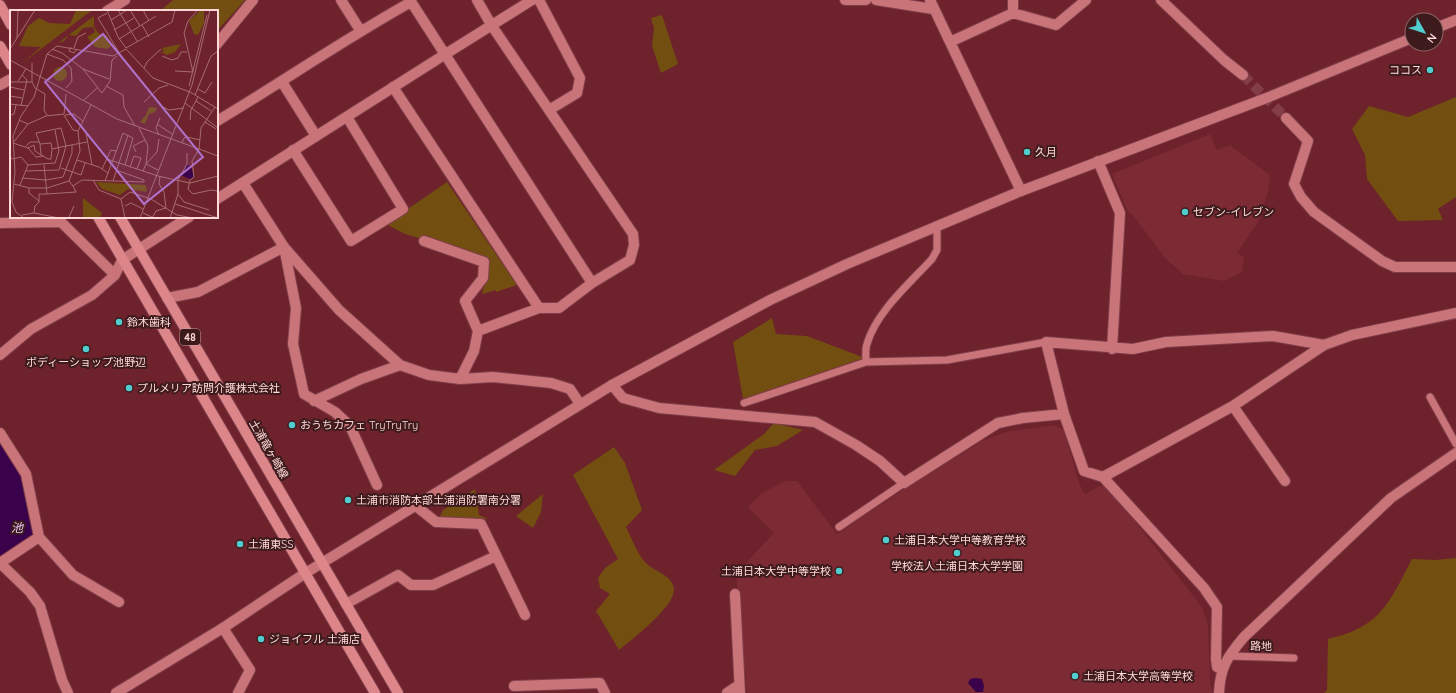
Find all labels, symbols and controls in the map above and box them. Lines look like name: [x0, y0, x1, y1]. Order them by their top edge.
inset map: [10, 10, 218, 218]
north arrow: [1404, 12, 1444, 52]
text: N: [1424, 31, 1440, 46]
place label: ココス: [1389, 63, 1422, 77]
marker: ココス: [1425, 65, 1435, 75]
place label: 久月: [1035, 145, 1057, 159]
marker: 久月: [1022, 147, 1032, 157]
place label: セブン-イレブン: [1193, 205, 1274, 219]
marker: セブン-イレブン: [1180, 207, 1190, 217]
place label: 鈴木歯科: [127, 315, 171, 329]
marker: 鈴木歯科: [114, 317, 124, 327]
road number: 48: [180, 329, 200, 345]
marker: ボディーショップ池野辺: [81, 344, 91, 354]
place label: ボディーショップ池野辺: [26, 355, 146, 369]
place label: プルメリア訪問介護株式会社: [137, 381, 280, 395]
marker: プルメリア訪問介護株式会社: [124, 383, 134, 393]
street label: 土浦竜ヶ崎線: [246, 417, 292, 481]
place label: おうちカフェ TryTryTry: [300, 418, 418, 432]
marker: おうちカフェ TryTryTry: [287, 420, 297, 430]
place label: 土浦市消防本部土浦消防署南分署: [356, 493, 521, 507]
marker: 土浦市消防本部土浦消防署南分署: [343, 495, 353, 505]
water label: 池: [11, 520, 24, 535]
place label: 土浦日本大学中等教育学校: [894, 533, 1026, 547]
marker: 土浦日本大学中等教育学校: [881, 535, 891, 545]
place label: 土浦東SS: [248, 537, 293, 551]
marker: 土浦東SS: [235, 539, 245, 549]
marker: 学校法人土浦日本大学学園: [952, 548, 962, 558]
place label: 学校法人土浦日本大学学園: [891, 559, 1023, 573]
place label: 土浦日本大学中等学校: [721, 564, 831, 578]
marker: 土浦日本大学中等学校: [834, 566, 844, 576]
place label: ジョイフル 土浦店: [269, 632, 360, 646]
marker: ジョイフル 土浦店: [256, 634, 266, 644]
street label: 路地: [1250, 639, 1272, 653]
place label: 土浦日本大学高等学校: [1083, 669, 1193, 683]
marker: 土浦日本大学高等学校: [1070, 671, 1080, 681]

